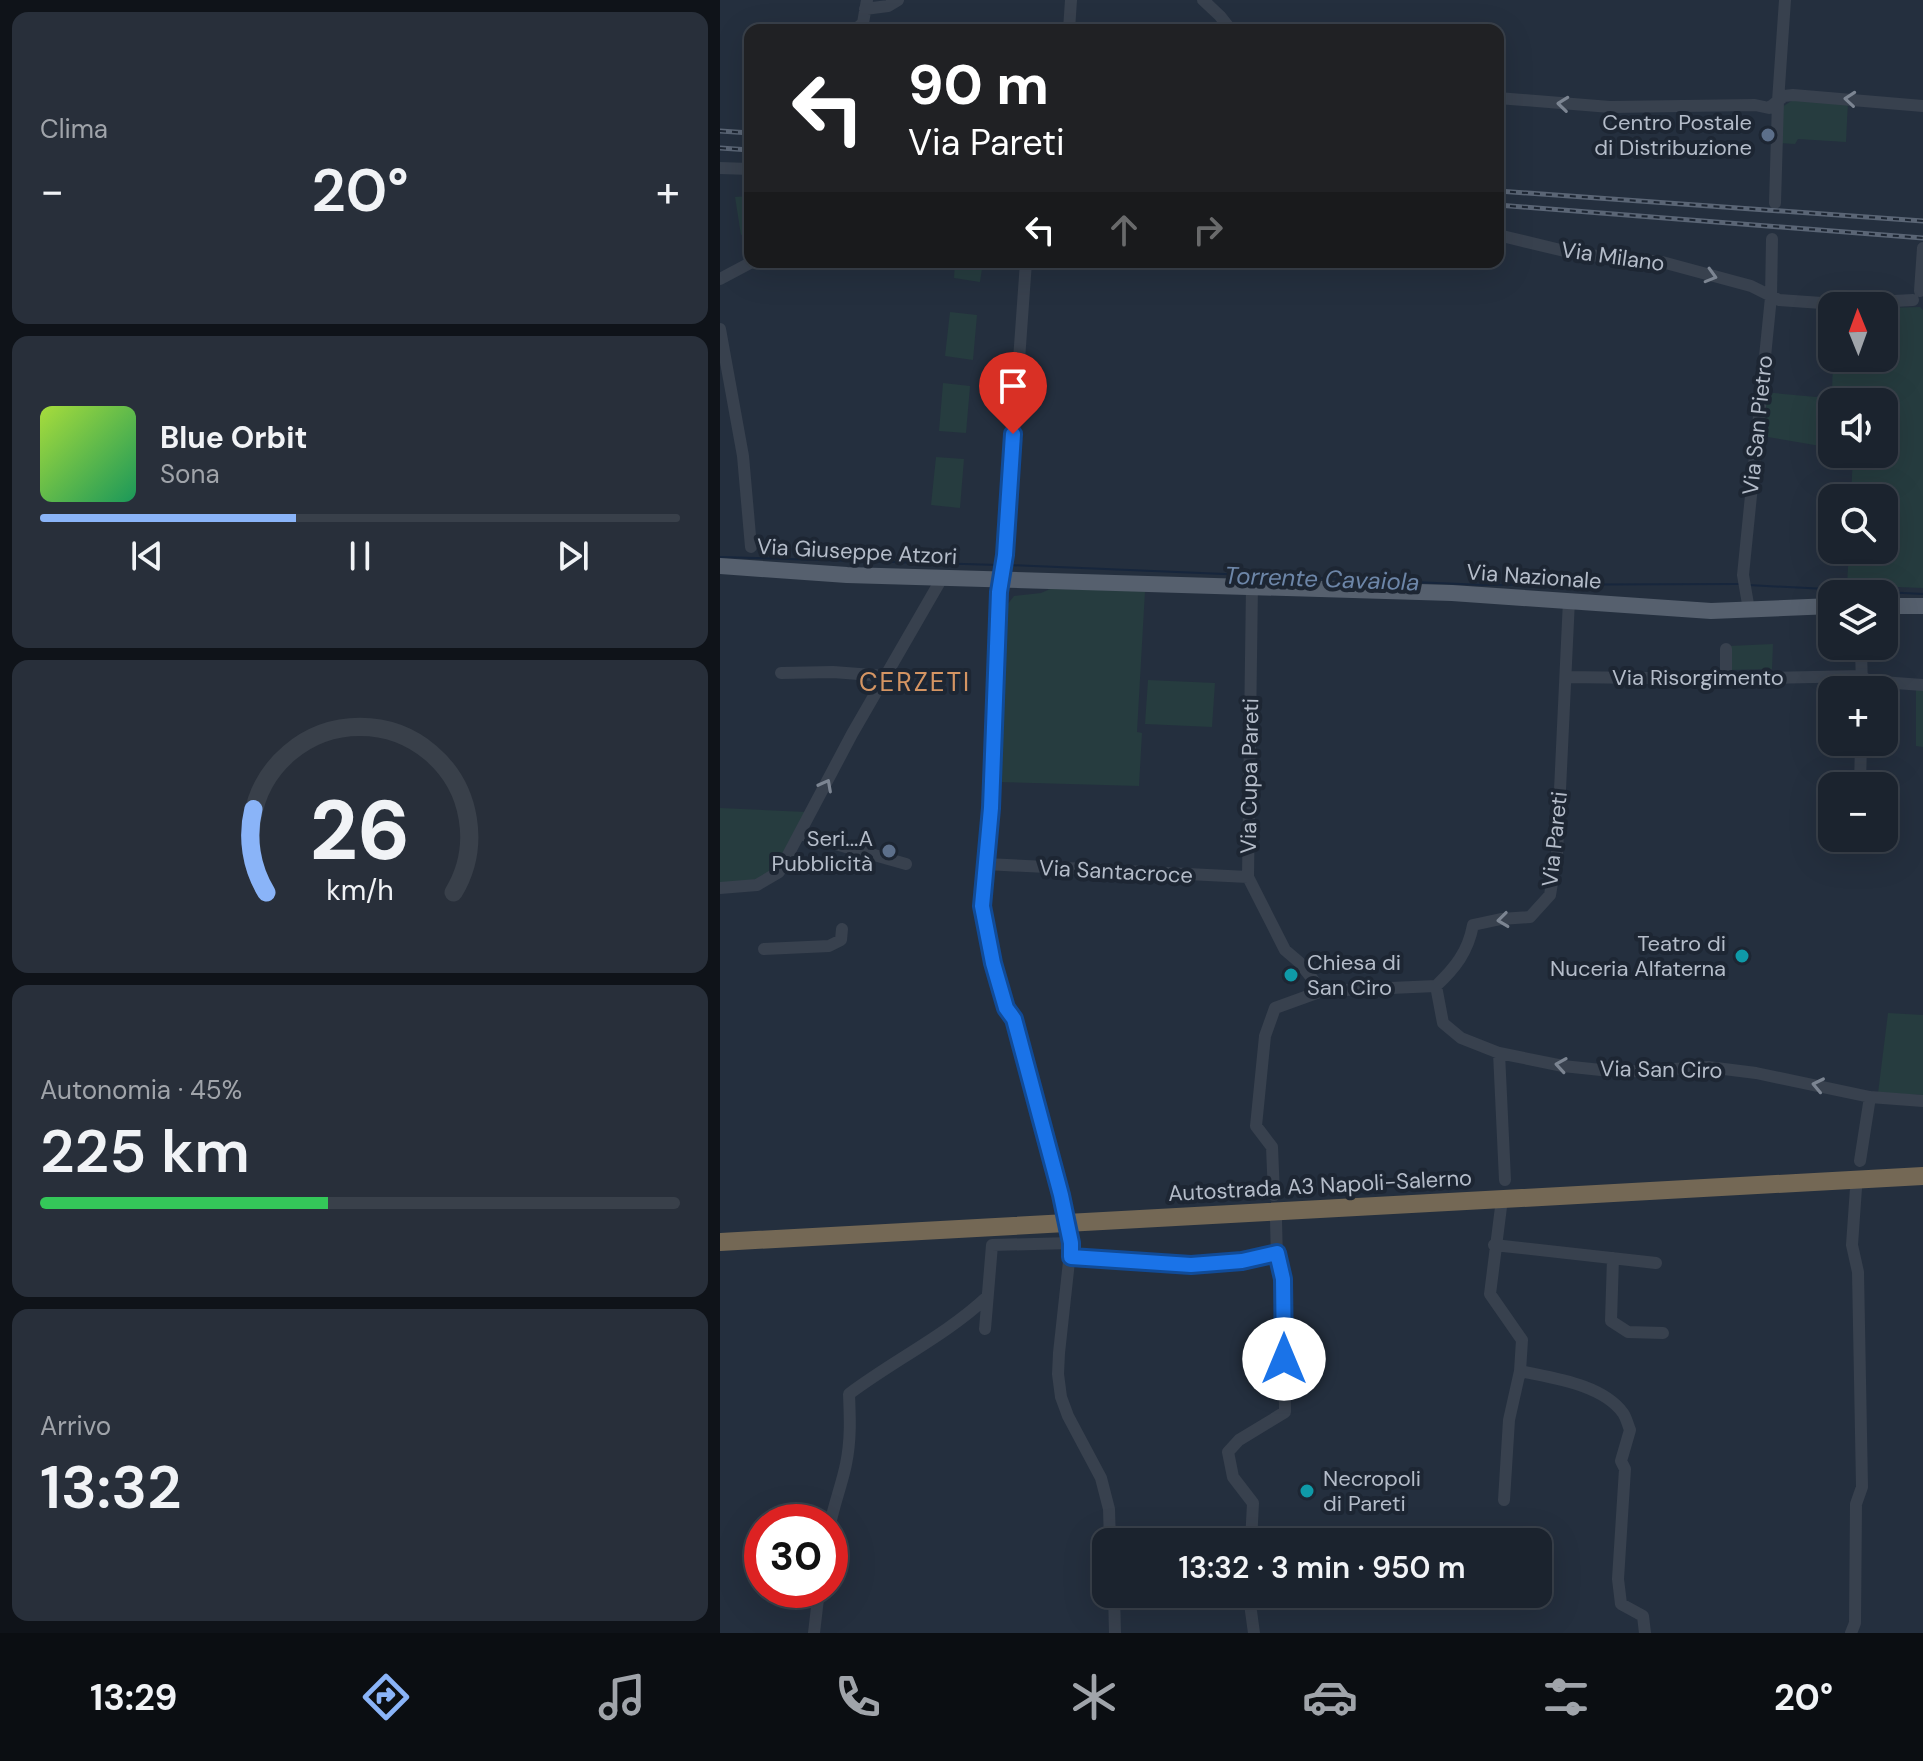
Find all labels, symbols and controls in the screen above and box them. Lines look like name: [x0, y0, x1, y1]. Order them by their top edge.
text: 90 m: [908, 48, 1049, 121]
icon: left: [776, 56, 880, 160]
one-way arrow: [1843, 91, 1856, 108]
one-way arrow: [1557, 96, 1570, 113]
place label: Centro Postale di Distribuzione: [1594, 108, 1752, 162]
text: Clima: [40, 112, 108, 146]
text: Via Pareti: [908, 119, 1065, 166]
marker: Centro Postale di Distribuzione: [1759, 126, 1777, 144]
text: 20°: [311, 151, 409, 230]
text: −: [40, 162, 64, 220]
text: +: [656, 162, 680, 220]
icon: left: [1018, 208, 1062, 252]
icon: ahead: [1102, 208, 1146, 252]
icon: right: [1186, 208, 1230, 252]
street label: Via Milano: [1559, 235, 1667, 278]
one-way arrow: [1704, 267, 1718, 284]
north arrow: [1818, 292, 1898, 372]
map controls: [1818, 292, 1898, 852]
pin: [979, 352, 1047, 434]
street label: Via San Pietro: [1736, 354, 1779, 496]
icon: arrive: [991, 364, 1035, 408]
button: sound: [1818, 388, 1898, 468]
text: Blue Orbit: [160, 418, 307, 457]
text: Sona: [160, 457, 220, 491]
button: search: [1818, 484, 1898, 564]
street label: Via Giuseppe Atzori: [756, 532, 958, 571]
icon: previous: [125, 534, 169, 578]
icon: pause: [338, 534, 382, 578]
icon: next: [551, 534, 595, 578]
street label: Via Nazionale: [1465, 557, 1603, 596]
water label: Torrente Cavaiola: [1224, 560, 1420, 597]
button: layers: [1818, 580, 1898, 660]
street label: Via Risorgimento: [1612, 663, 1784, 692]
district label: CERZETI: [859, 665, 971, 699]
button: +: [1818, 676, 1898, 756]
street label: Via Cupa Pareti: [1234, 698, 1265, 854]
button: −: [1818, 772, 1898, 852]
text: 26: [310, 775, 410, 884]
one-way arrow: [816, 778, 831, 793]
street label: Via Pareti: [1535, 790, 1574, 888]
place label: Seri...A Pubblicità: [771, 824, 873, 878]
marker: Seri...A Pubblicità: [880, 842, 898, 860]
street label: Via Santacroce: [1038, 853, 1194, 890]
text: km/h: [326, 872, 394, 909]
one-way arrow: [1497, 911, 1510, 928]
place label: Teatro di Nuceria Alfaterna: [1550, 929, 1726, 983]
marker: Teatro di Nuceria Alfaterna: [1733, 947, 1751, 965]
place label: Chiesa di San Ciro: [1307, 948, 1401, 1002]
marker: Chiesa di San Ciro: [1282, 966, 1300, 984]
street label: Via San Ciro: [1599, 1054, 1723, 1085]
one-way arrow: [1554, 1057, 1567, 1074]
text: Autonomia · 45%: [40, 1073, 242, 1107]
one-way arrow: [1812, 1077, 1826, 1094]
text: 225 km: [40, 1112, 250, 1191]
street label: Autostrada A3 Napoli-Salerno: [1167, 1163, 1473, 1208]
position arrow: [1242, 1317, 1326, 1401]
text: Arrivo: [40, 1409, 111, 1443]
text: 13:32: [40, 1448, 182, 1527]
place label: Necropoli di Pareti: [1323, 1464, 1421, 1518]
marker: Necropoli di Pareti: [1298, 1482, 1316, 1500]
speed limit sign: 30: [744, 1504, 848, 1608]
text: 13:32 · 3 min · 950 m: [1179, 1548, 1465, 1587]
icon: directions: [358, 1669, 414, 1725]
icon: music: [594, 1669, 650, 1725]
icon: phone: [830, 1669, 886, 1725]
icon: climate: [1066, 1669, 1122, 1725]
icon: car: [1302, 1669, 1358, 1725]
icon: filters: [1538, 1669, 1594, 1725]
text: 13:29: [90, 1674, 177, 1721]
text: 20°: [1774, 1674, 1833, 1721]

